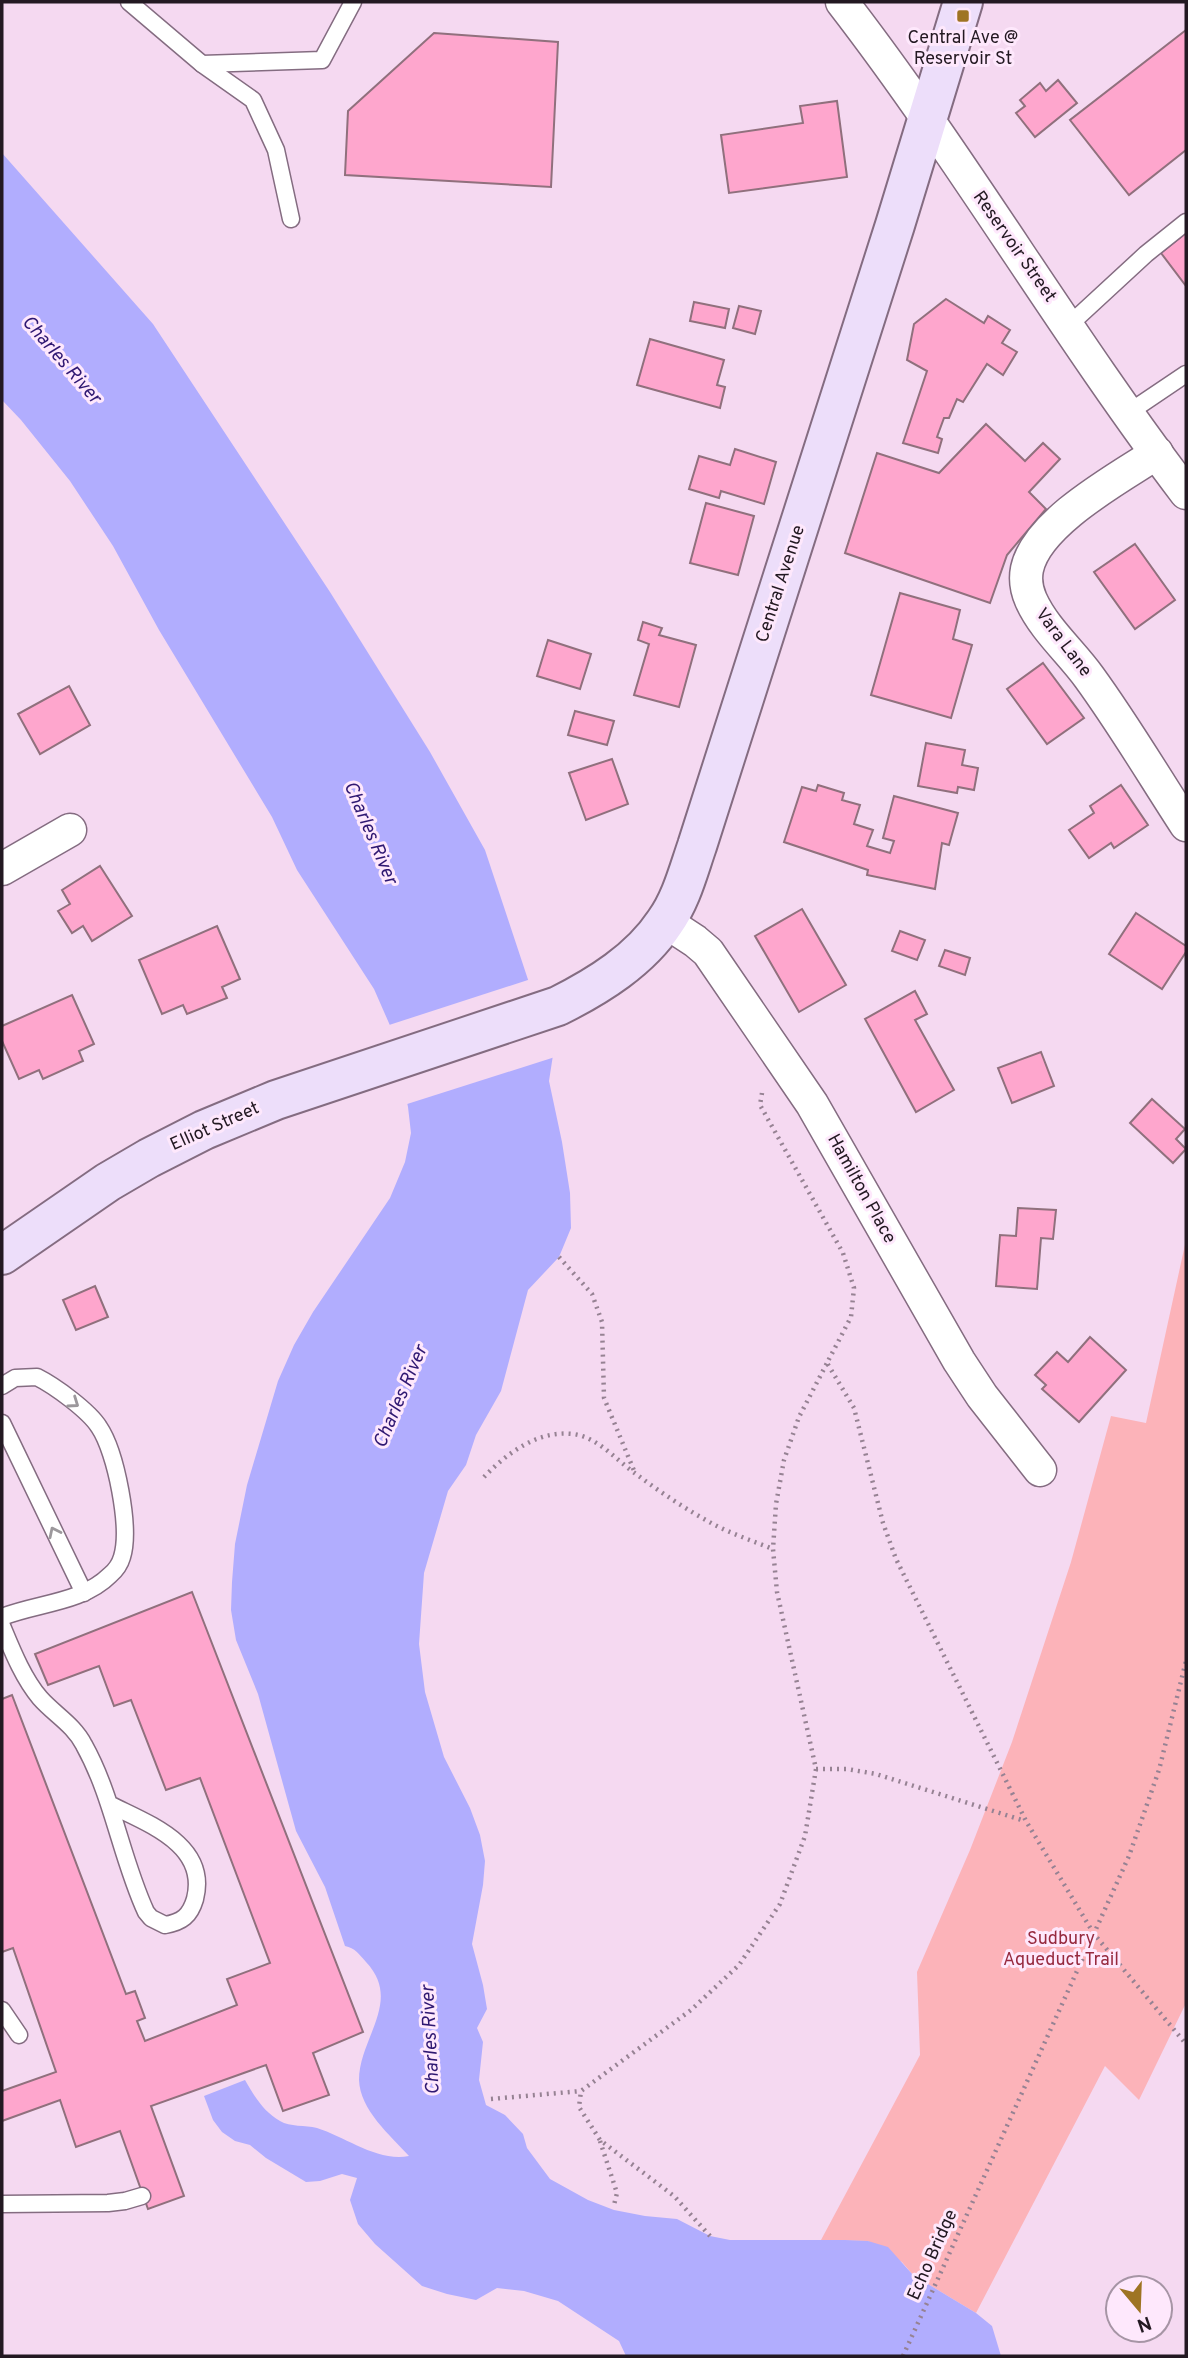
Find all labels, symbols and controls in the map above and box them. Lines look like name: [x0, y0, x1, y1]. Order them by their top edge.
marker: Central Ave @ Reservoir St: [955, 8, 971, 24]
place label: Central Ave @ Reservoir St: [908, 27, 1018, 71]
street label: Reservoir Street: [967, 187, 1061, 307]
water label: Charles River: [16, 311, 107, 411]
street label: Central Avenue: [751, 522, 811, 646]
street label: Vara Lane: [1030, 604, 1096, 682]
water label: Charles River: [338, 778, 403, 890]
street label: Elliot Street: [167, 1097, 263, 1157]
street label: Hamilton Place: [821, 1130, 901, 1248]
water label: Charles River: [369, 1340, 434, 1452]
one-way arrow: [66, 1395, 79, 1407]
one-way arrow: [48, 1527, 62, 1539]
park label: Sudbury Aqueduct Trail: [1003, 1928, 1119, 1972]
water label: Charles River: [416, 1983, 446, 2095]
street label: Echo Bridge: [903, 2206, 963, 2304]
north arrow: [1104, 2274, 1174, 2344]
text: N: [1134, 2310, 1154, 2337]

